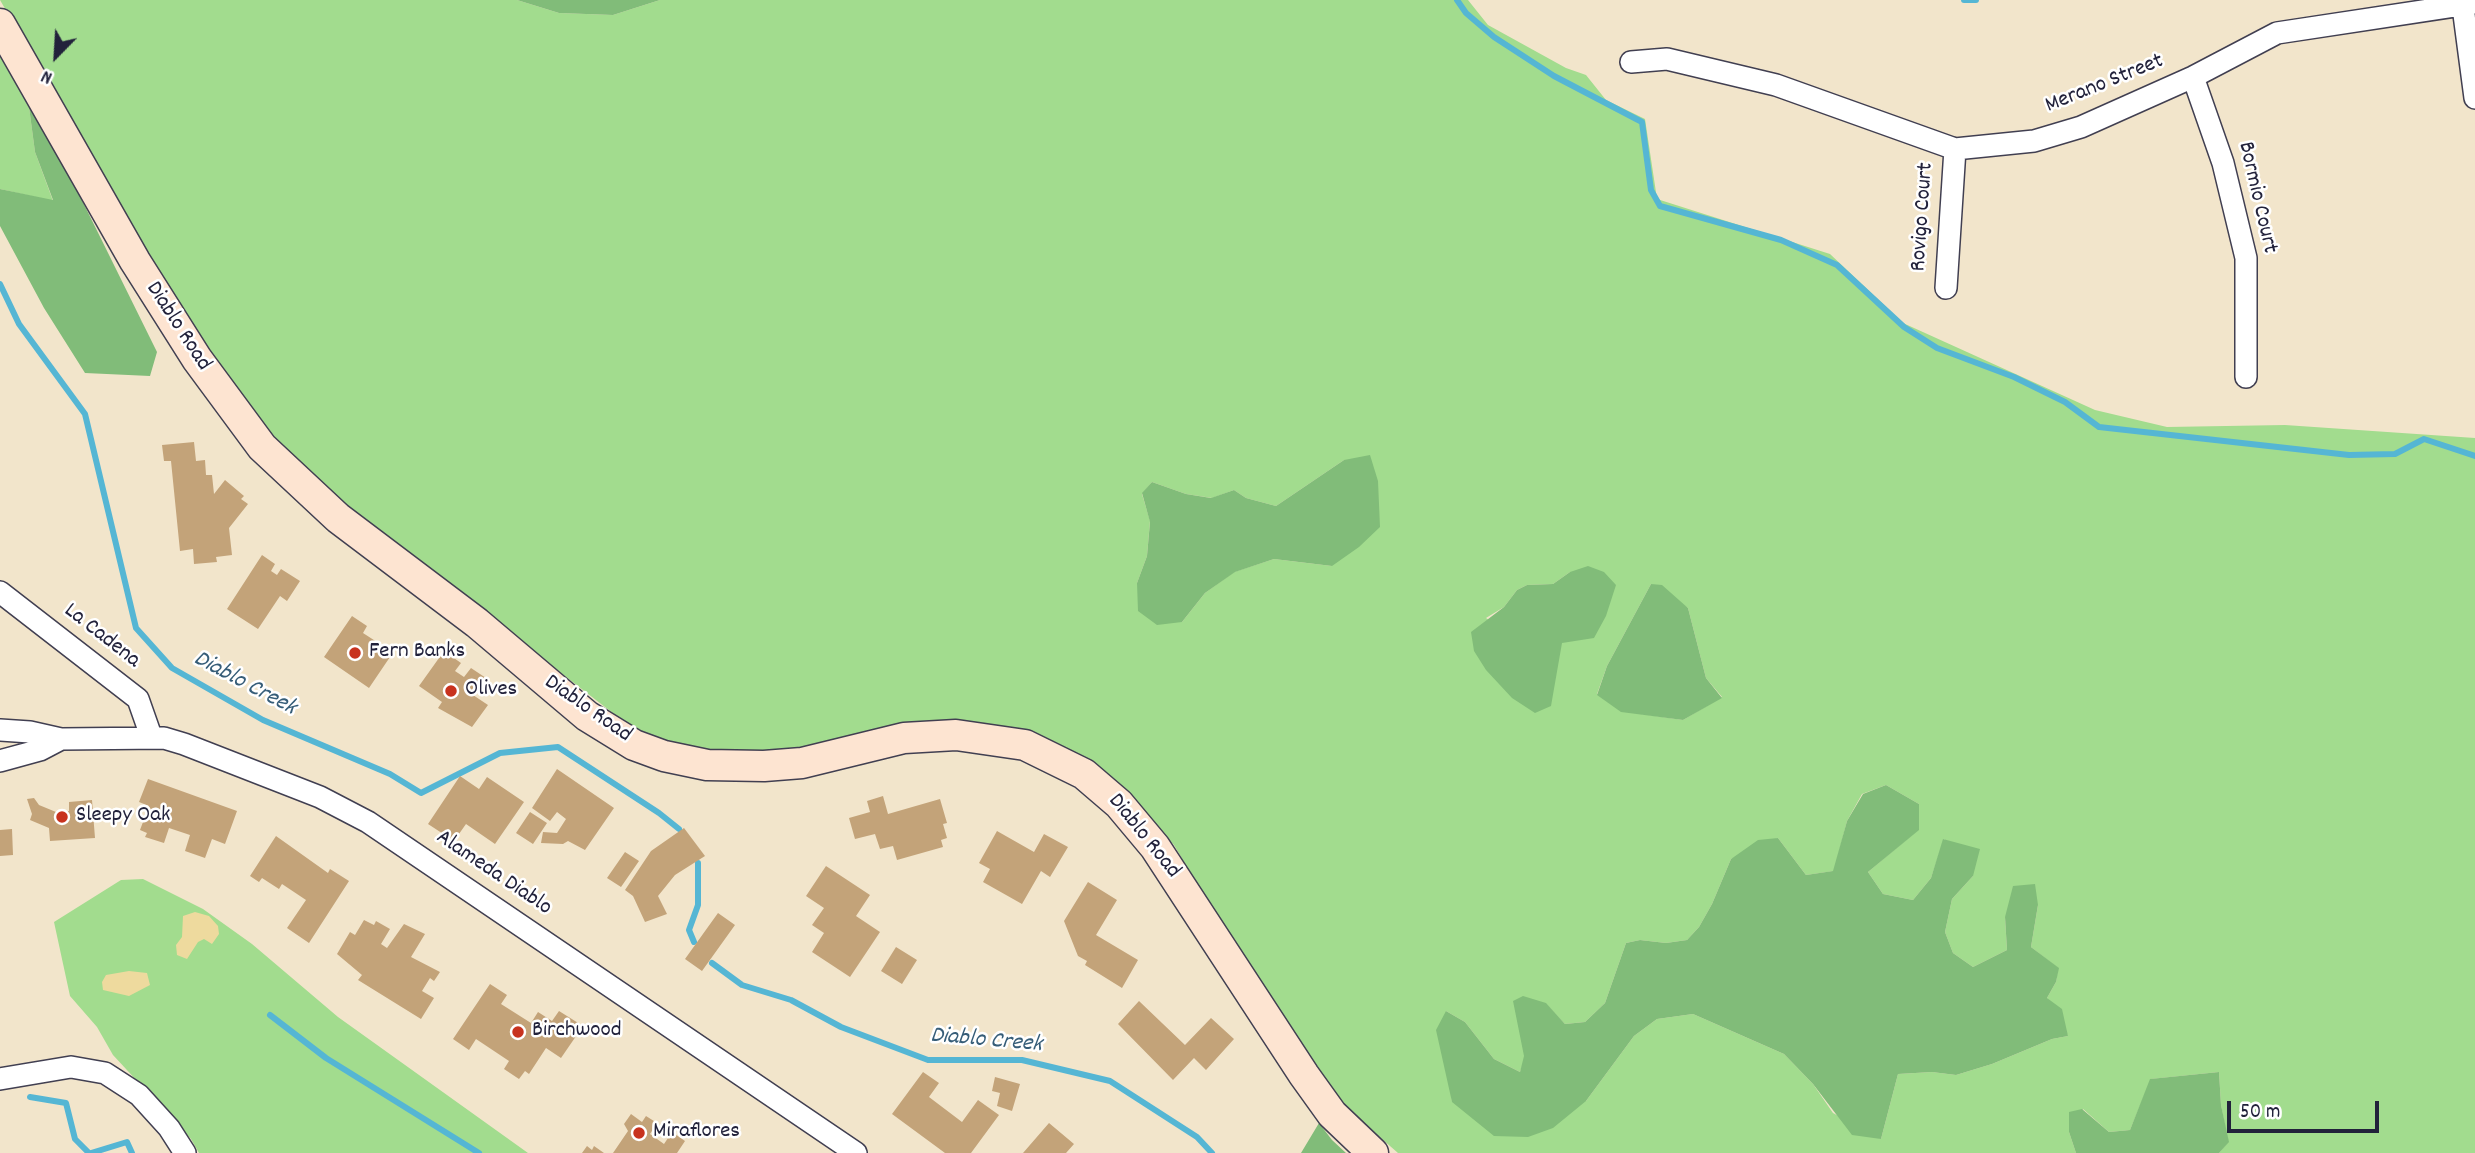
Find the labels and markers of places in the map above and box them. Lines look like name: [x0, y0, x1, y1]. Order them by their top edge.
place label: Fern Banks: [369, 639, 465, 667]
marker: Fern Banks: [347, 645, 363, 661]
place label: Olives: [465, 677, 517, 705]
marker: Olives: [443, 683, 459, 699]
place label: Sleepy Oak: [76, 803, 170, 831]
marker: Sleepy Oak: [54, 809, 70, 825]
place label: Birchwood: [532, 1018, 621, 1046]
marker: Birchwood: [510, 1024, 526, 1040]
place label: Miraflores: [653, 1119, 740, 1147]
marker: Miraflores: [631, 1125, 647, 1141]

